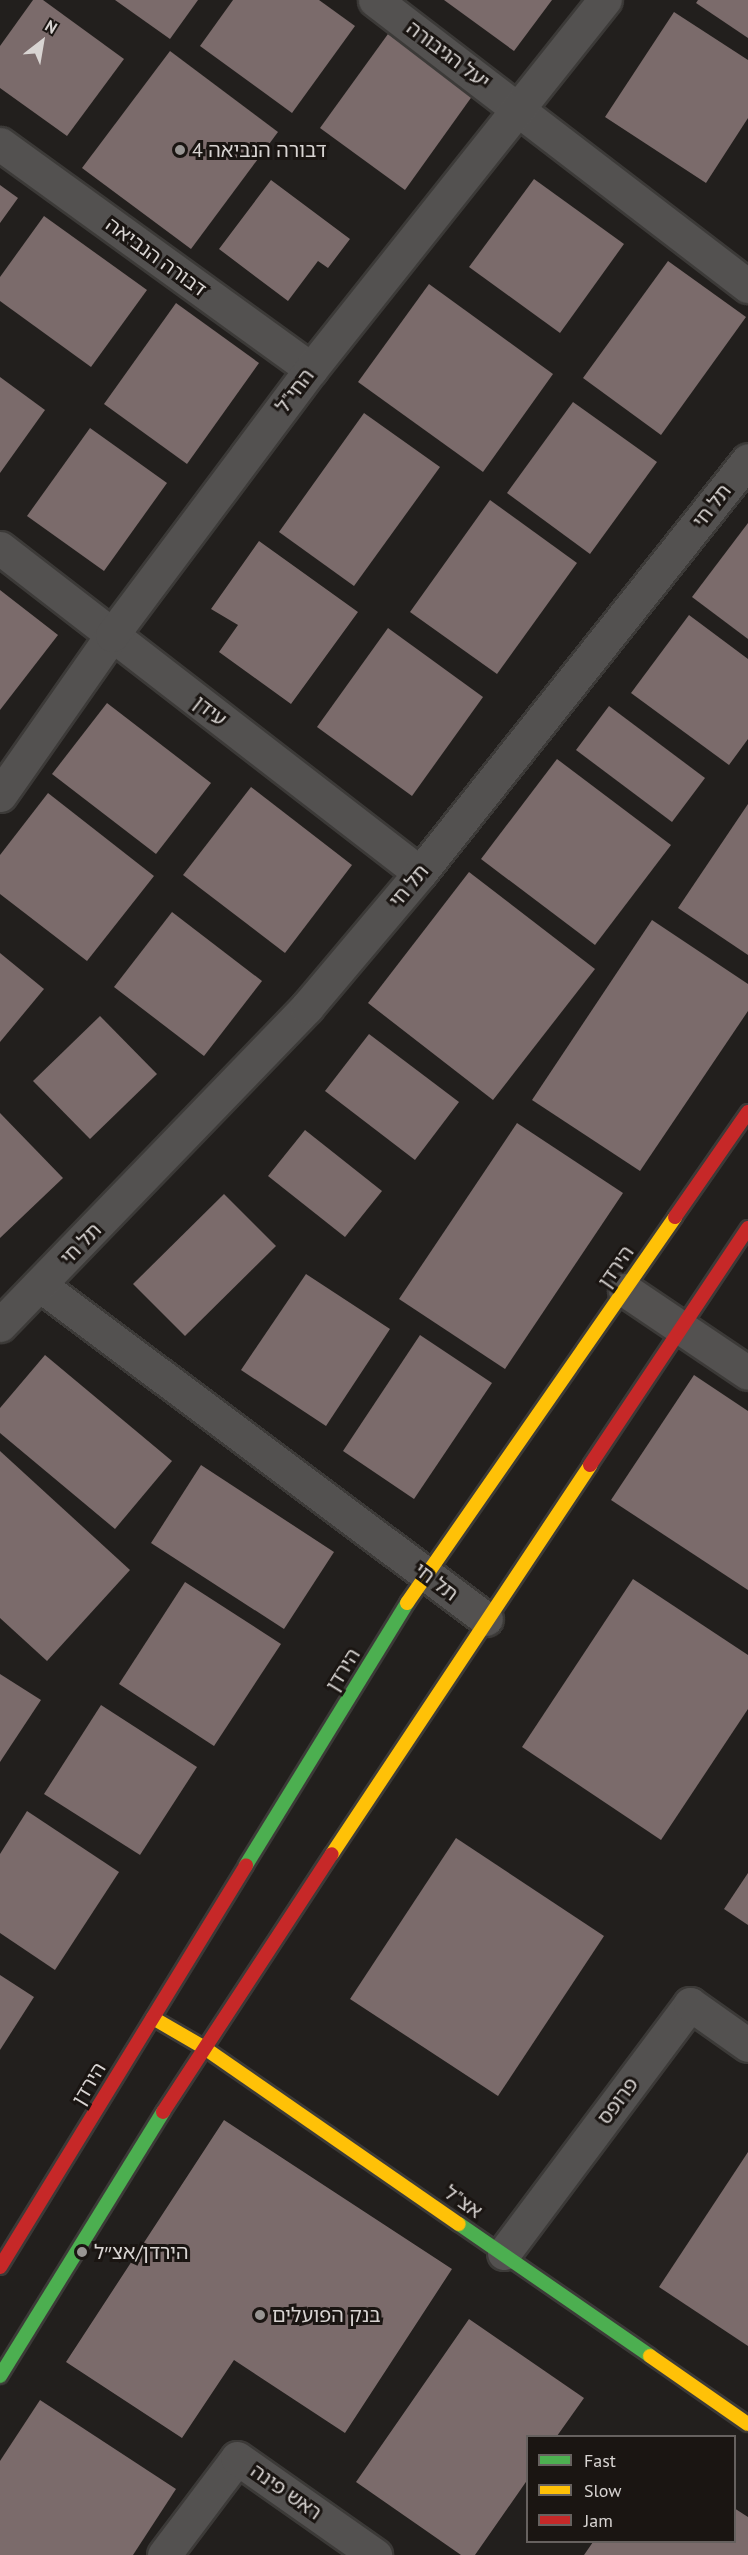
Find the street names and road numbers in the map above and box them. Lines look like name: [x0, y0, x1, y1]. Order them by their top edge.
street label: יעל הגיבורה: [402, 16, 494, 94]
street label: דבורה הנביאה: [101, 213, 211, 301]
street label: החי"ל: [271, 364, 319, 418]
street label: תל חי: [688, 479, 736, 533]
street label: עידן: [189, 691, 231, 731]
street label: תל חי: [384, 860, 434, 912]
street label: תל חי: [56, 1218, 106, 1270]
street label: הירדן: [593, 1241, 639, 1293]
street label: תל חי: [409, 1558, 463, 1606]
street label: הירדן: [321, 1644, 365, 1696]
street label: הירדן: [67, 2058, 111, 2110]
street label: פרופס: [593, 2073, 643, 2129]
street label: אצ"ל: [439, 2180, 487, 2224]
street label: ראש פינה: [246, 2459, 326, 2525]

